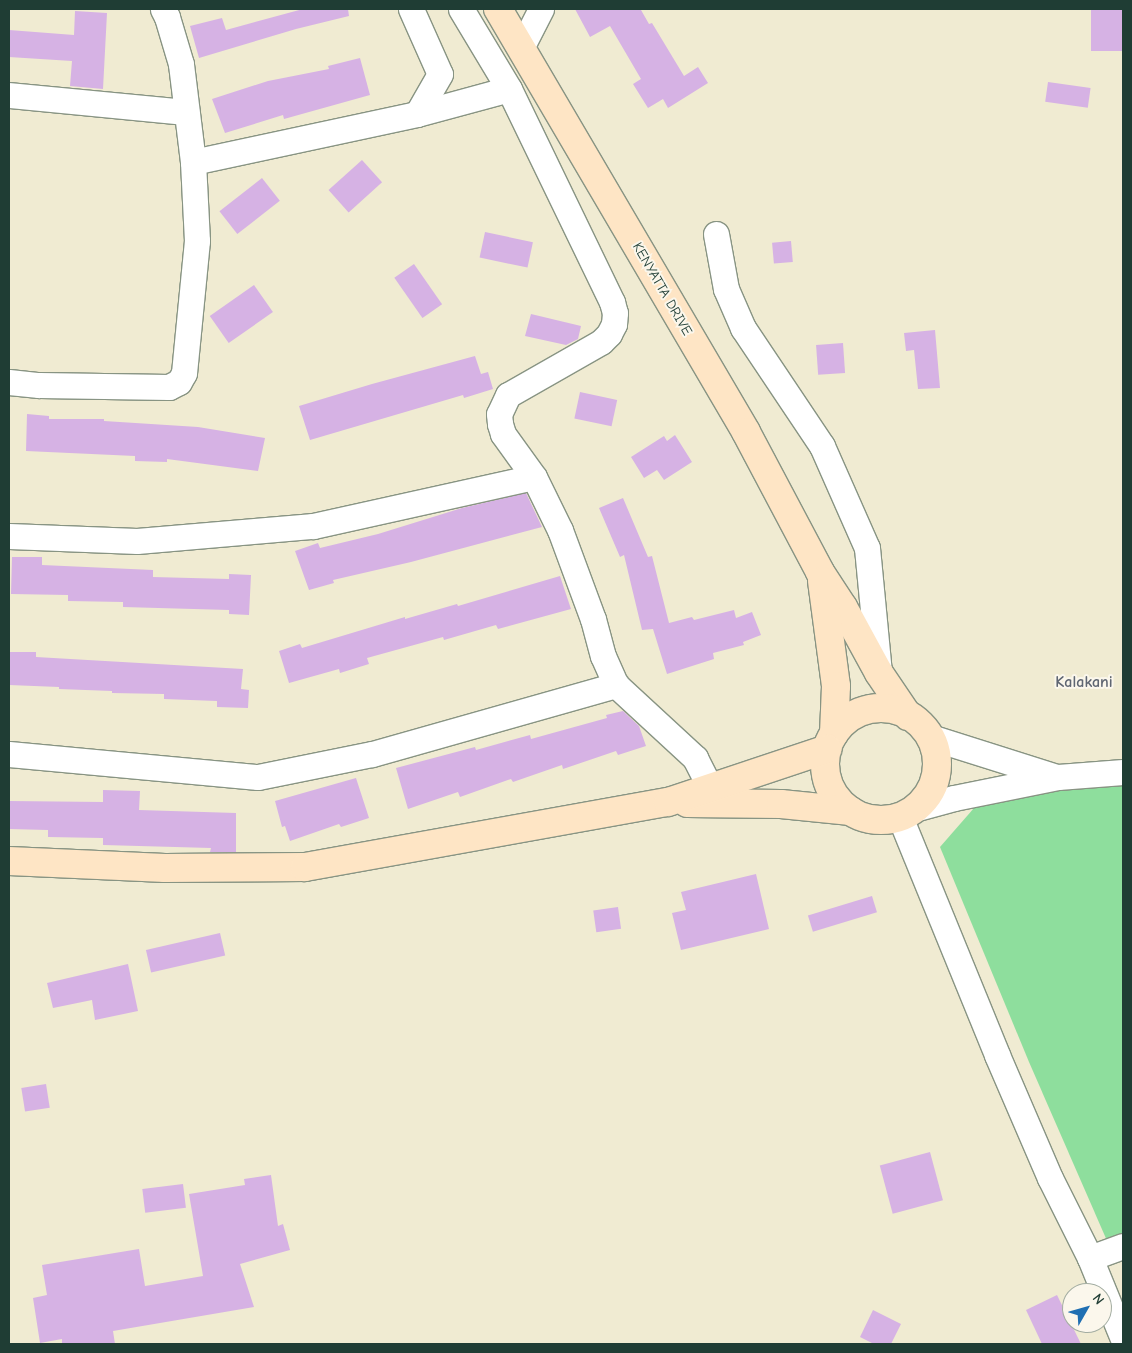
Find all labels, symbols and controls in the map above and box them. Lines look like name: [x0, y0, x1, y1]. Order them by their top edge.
street label: KENYATTA DRIVE: [629, 239, 695, 339]
district label: Kalakani: [1055, 672, 1113, 692]
north arrow: [1062, 1283, 1112, 1333]
text: N: [1089, 1290, 1108, 1308]

